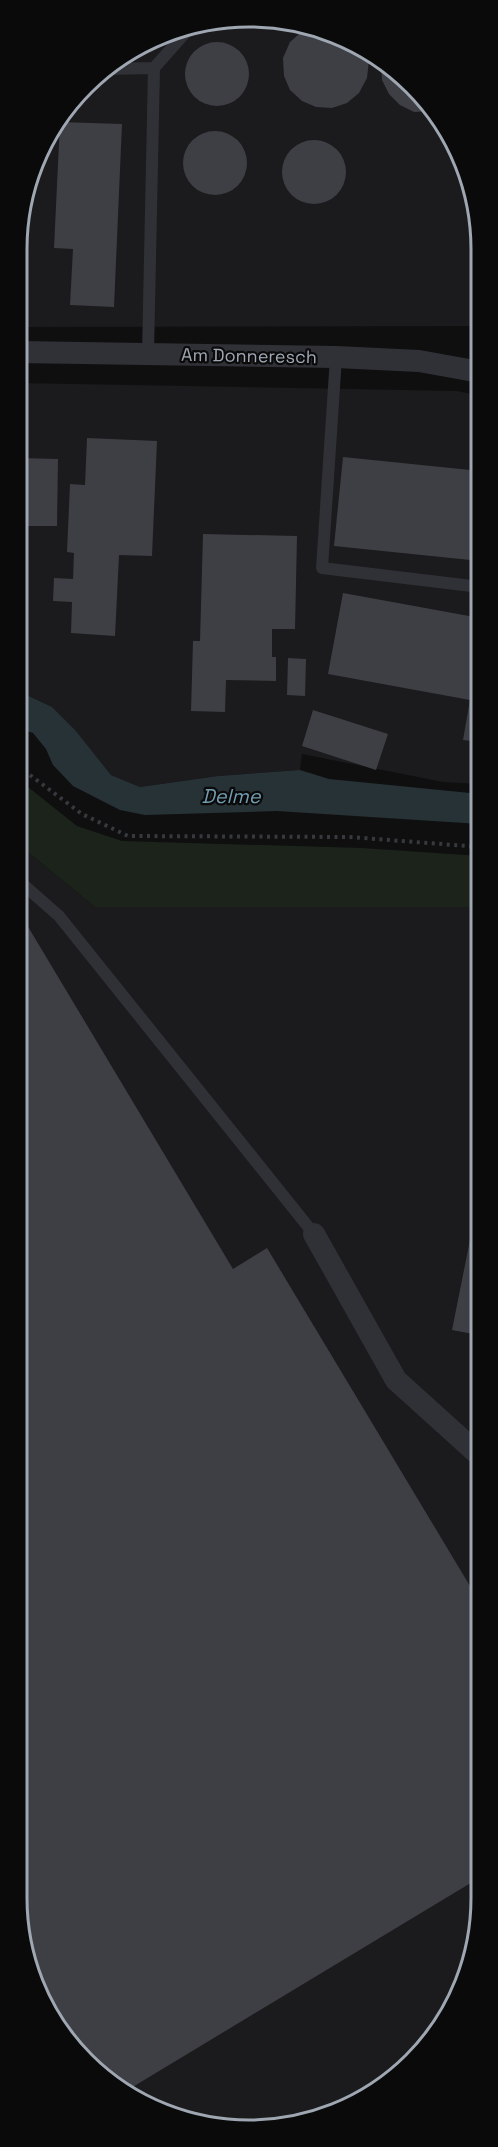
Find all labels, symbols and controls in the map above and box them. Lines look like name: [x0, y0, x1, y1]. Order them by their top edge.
street label: Am Donneresch: [181, 343, 317, 368]
water label: Delme: [201, 783, 262, 809]

